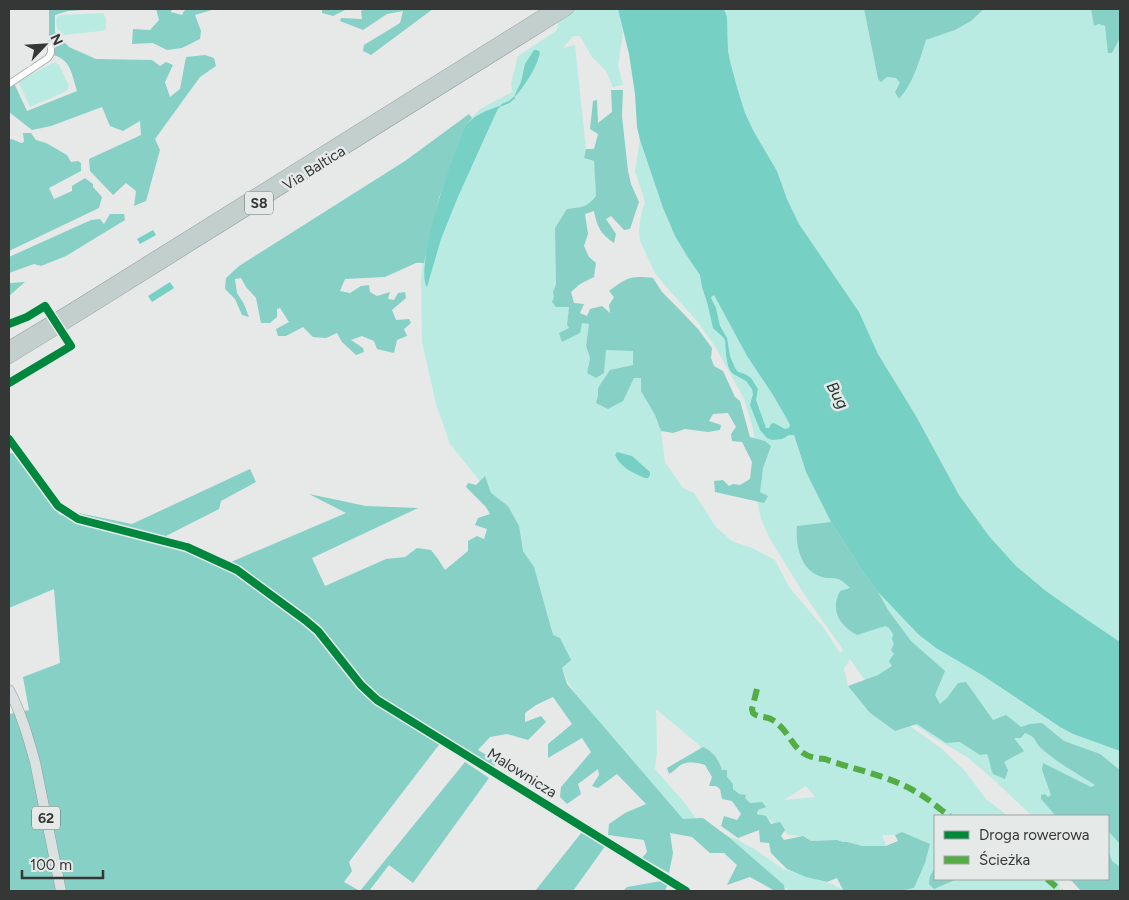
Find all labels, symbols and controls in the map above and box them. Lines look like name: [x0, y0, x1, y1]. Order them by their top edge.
north arrow: [20, 20, 70, 70]
text: N: [46, 31, 66, 48]
street label: Via Baltica: [279, 142, 349, 194]
road number: S8: [245, 192, 273, 214]
water label: Bug: [822, 378, 853, 412]
street label: Malownicza: [484, 744, 560, 802]
road number: 62: [32, 806, 60, 830]
legend: [934, 815, 1109, 880]
text: Droga rowerowa: [979, 826, 1089, 844]
scale bar: [22, 848, 104, 880]
text: Ścieżka: [979, 851, 1030, 869]
text: 100 m: [30, 856, 72, 874]

